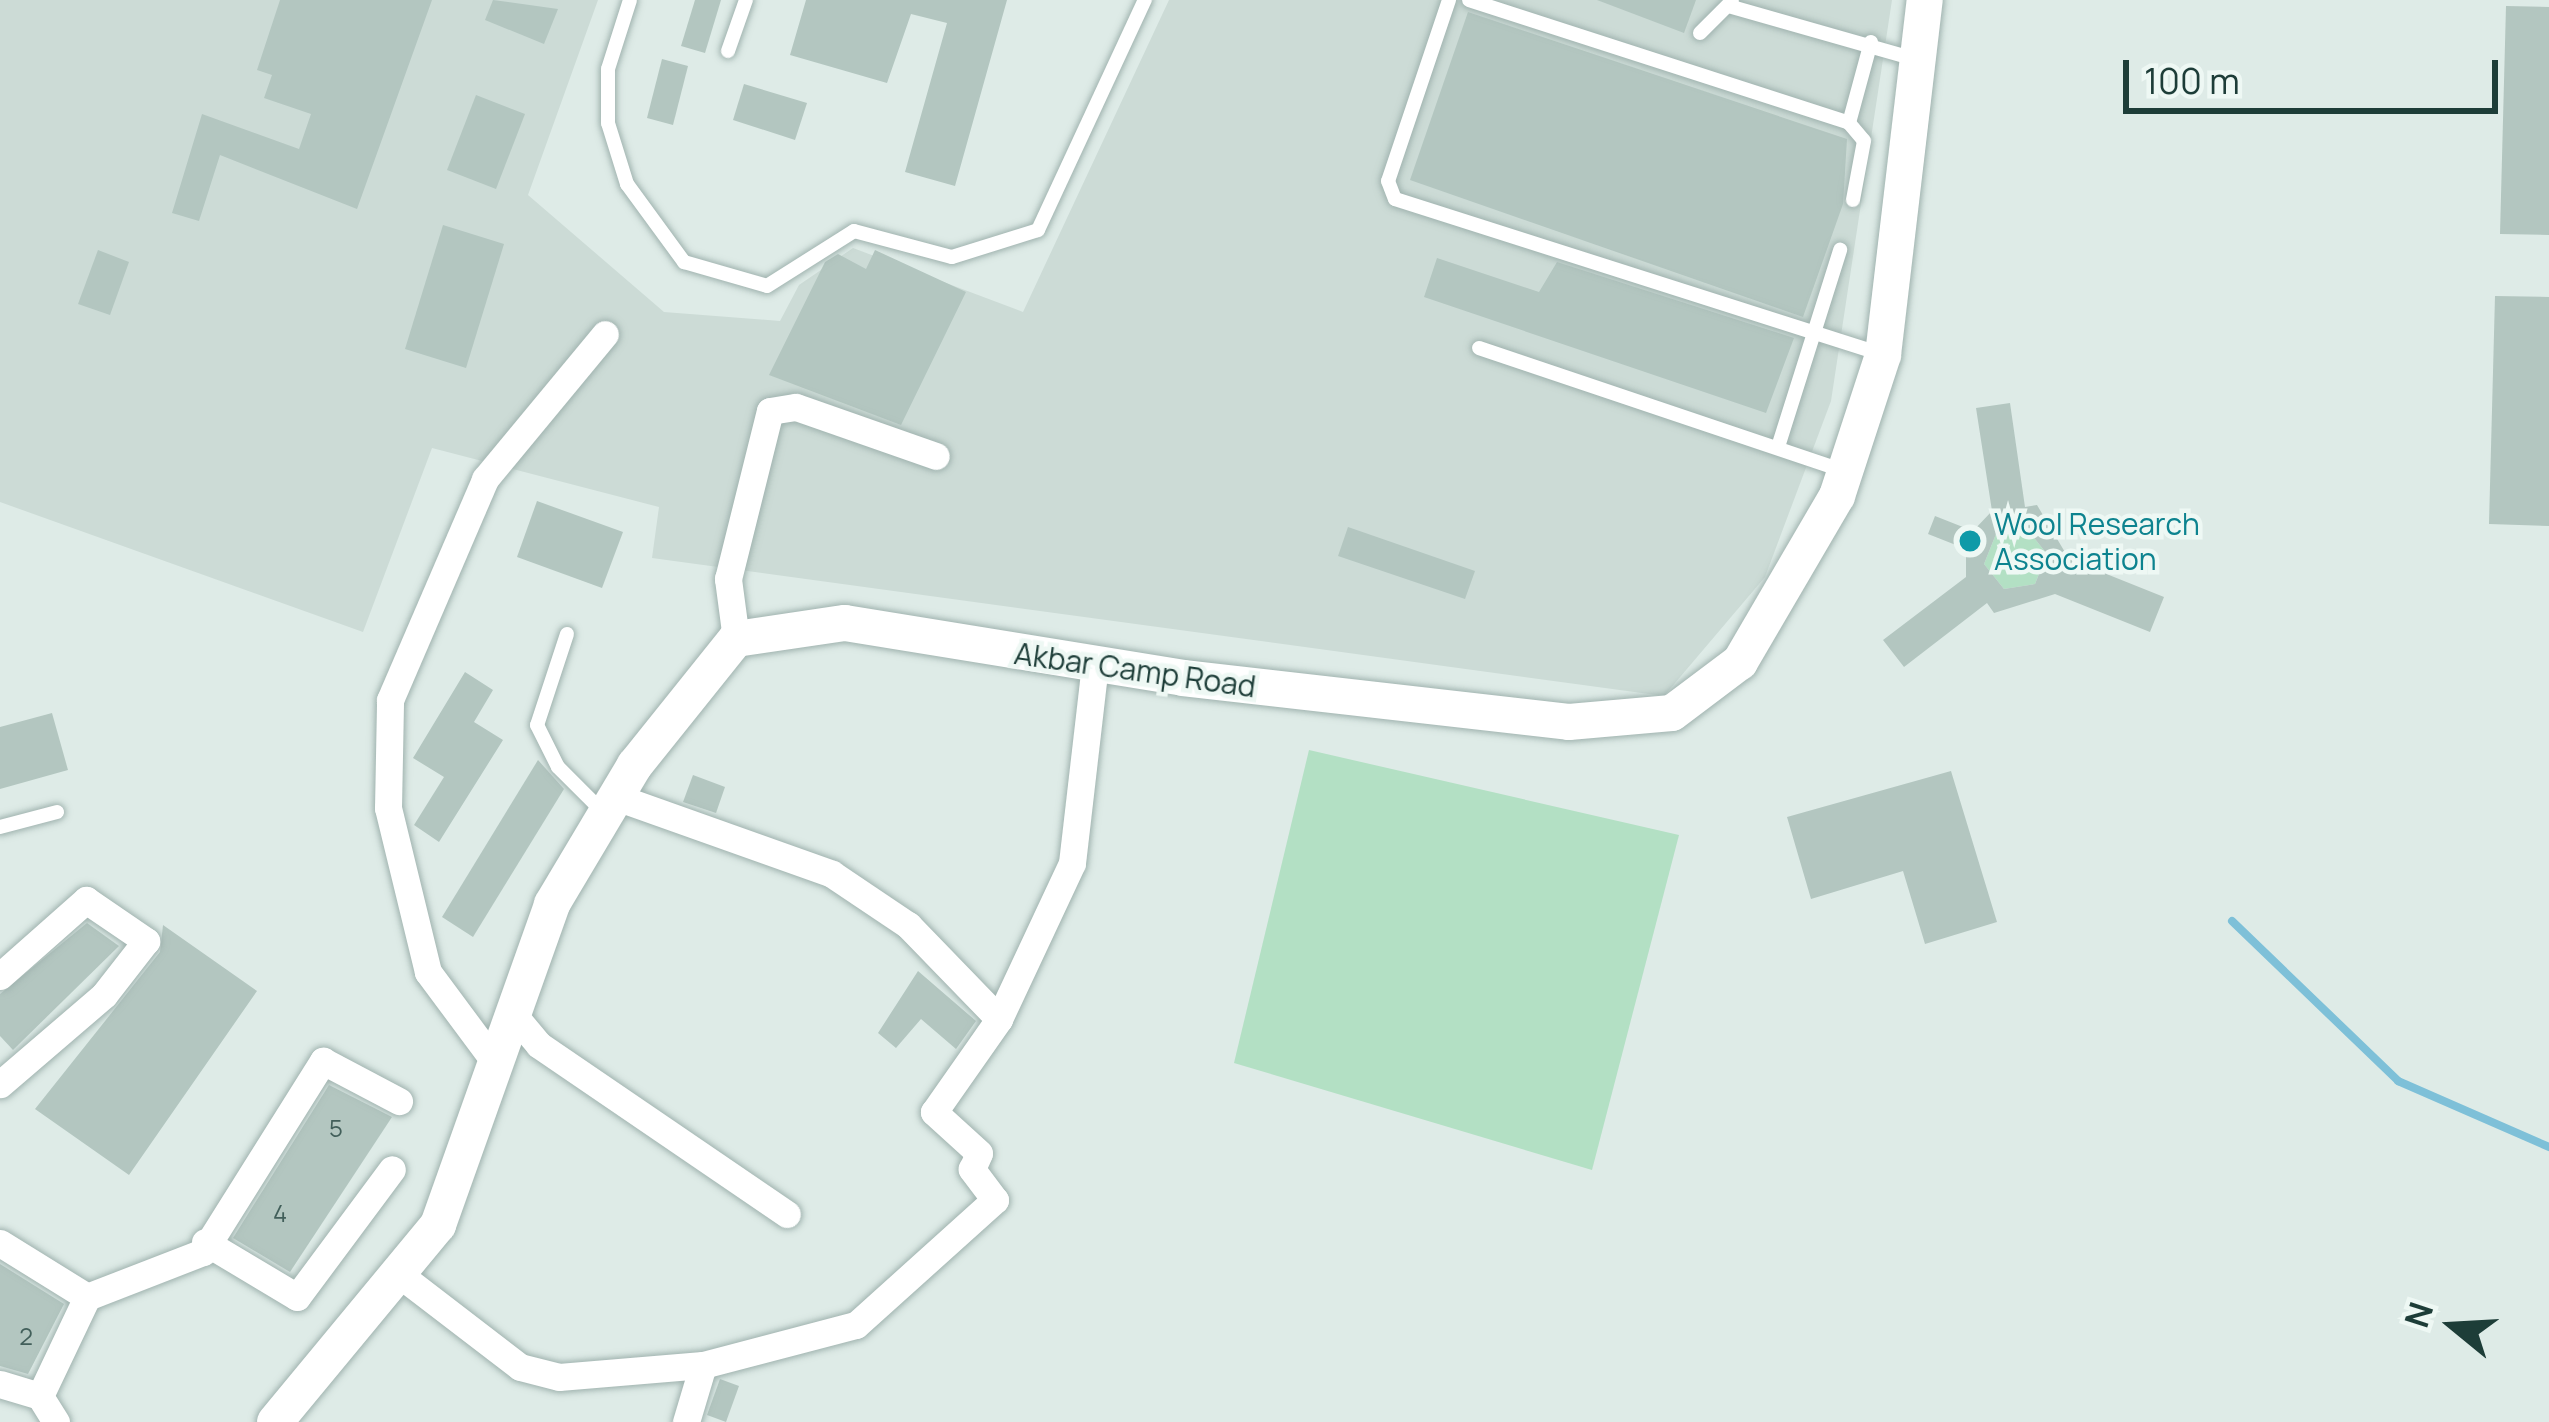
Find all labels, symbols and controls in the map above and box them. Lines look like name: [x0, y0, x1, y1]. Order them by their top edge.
scale bar: [2129, 36, 2504, 110]
text: 100 m: [2144, 56, 2240, 105]
place label: Wool Research Association: [1994, 506, 2200, 576]
marker: Wool Research Association: [1957, 528, 1983, 554]
street label: Akbar Camp Road: [1012, 635, 1258, 705]
house number: 5: [329, 1114, 343, 1142]
house number: 4: [273, 1199, 287, 1227]
north arrow: [2393, 1266, 2513, 1386]
text: N: [2393, 1297, 2443, 1333]
house number: 2: [19, 1322, 33, 1350]

